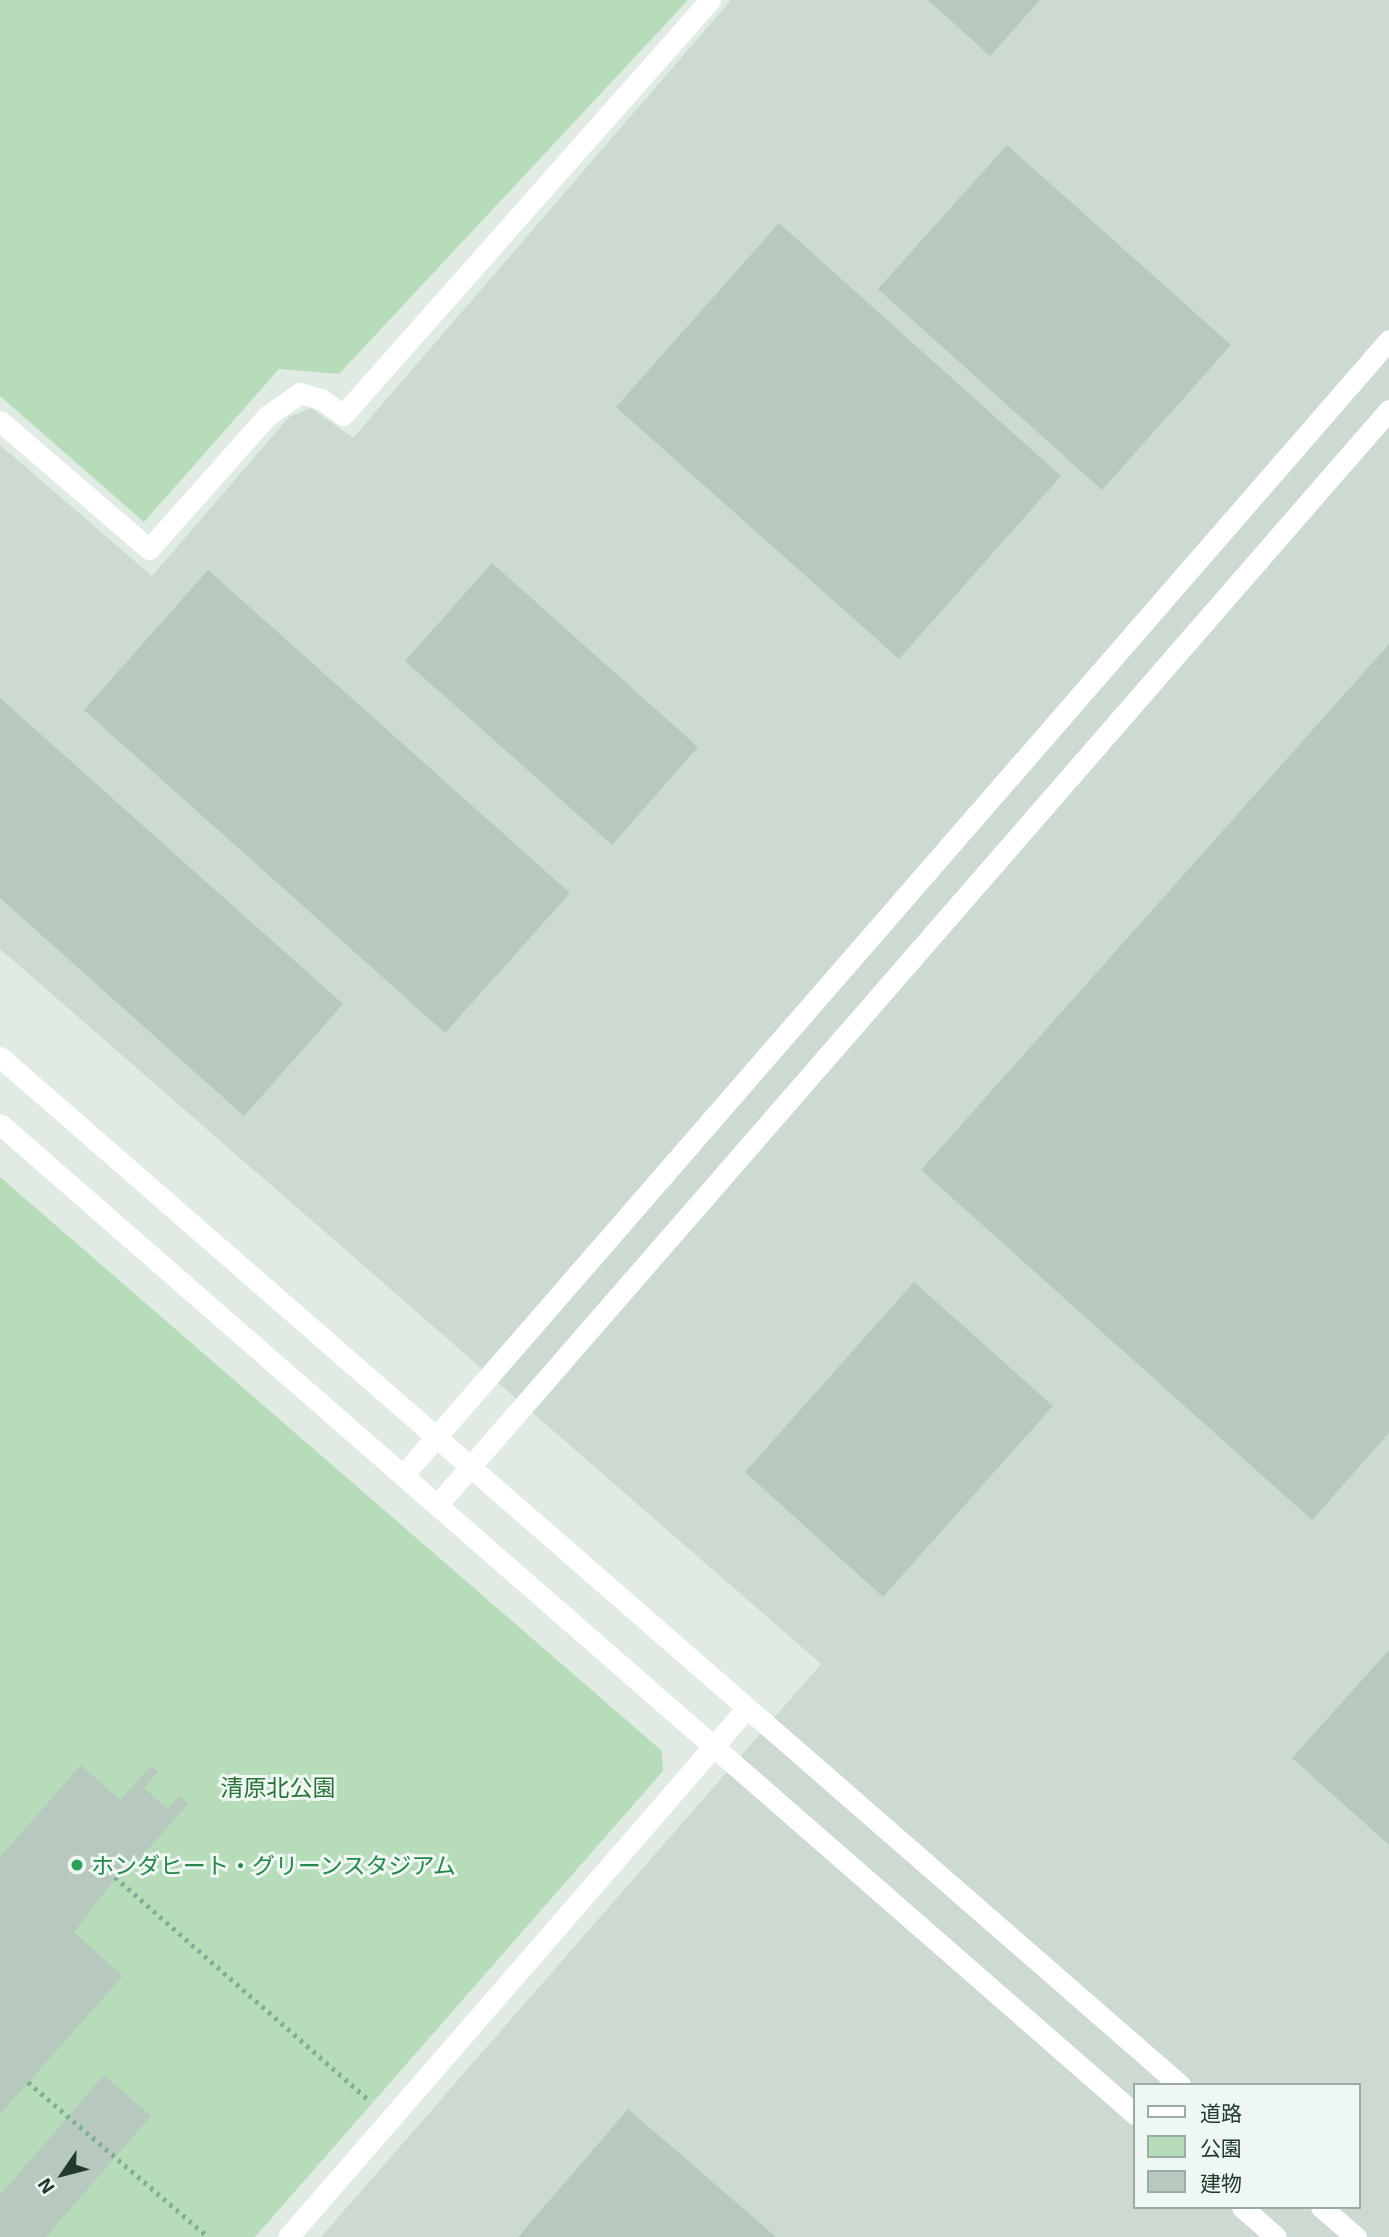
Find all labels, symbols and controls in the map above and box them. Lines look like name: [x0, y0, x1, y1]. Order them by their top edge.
park label: 清原北公園: [221, 1773, 335, 1801]
place label: ホンダヒート・グリーンスタジアム: [91, 1851, 459, 1879]
marker: ホンダヒート・グリーンスタジアム: [69, 1857, 85, 1873]
legend: [1134, 2083, 1361, 2209]
text: 道路: [1200, 2100, 1242, 2125]
text: 公園: [1200, 2135, 1242, 2160]
north arrow: [28, 2139, 98, 2209]
text: 建物: [1200, 2170, 1242, 2195]
text: N: [32, 2174, 59, 2199]

